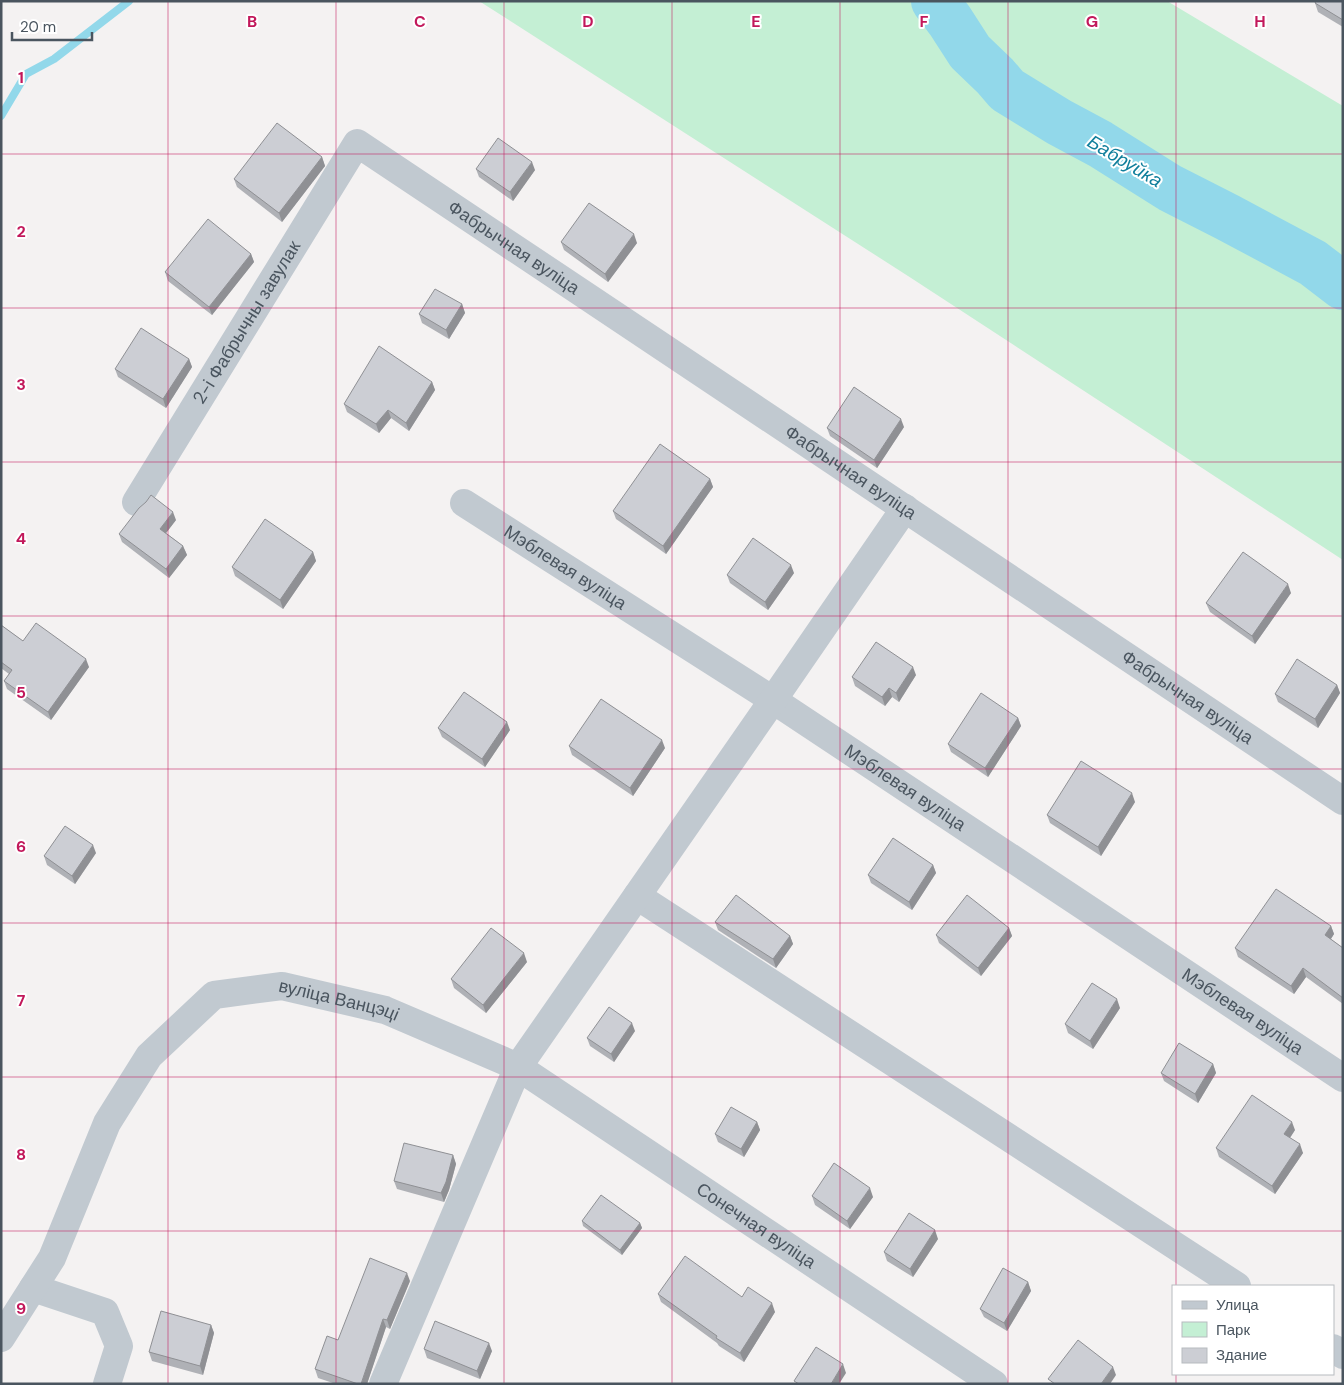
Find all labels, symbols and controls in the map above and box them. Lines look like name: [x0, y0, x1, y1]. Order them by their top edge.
scale bar: [12, 10, 92, 42]
text: B: [247, 11, 257, 32]
text: C: [414, 11, 426, 32]
text: D: [582, 11, 594, 32]
text: E: [751, 11, 761, 32]
text: F: [920, 11, 929, 32]
text: G: [1086, 11, 1098, 32]
text: H: [1254, 11, 1266, 32]
text: 20 m: [20, 17, 56, 37]
text: 1: [18, 67, 24, 88]
water label: Бабруйка: [1083, 129, 1167, 193]
street label: Фабрычная вуліца: [443, 195, 585, 301]
text: 2: [16, 221, 26, 242]
street label: 2-і Фабрычны завулак: [187, 236, 306, 408]
text: 3: [16, 374, 26, 395]
street label: Фабрычная вуліца: [780, 420, 922, 526]
street label: Мэблевая вуліца: [499, 519, 632, 616]
text: 4: [16, 528, 26, 549]
street label: Фабрычная вуліца: [1117, 645, 1259, 750]
text: 5: [16, 682, 26, 703]
street label: Мэблевая вуліца: [840, 739, 971, 837]
text: 6: [16, 836, 26, 857]
street label: Мэблевая вуліца: [1177, 962, 1309, 1061]
street label: вуліца Ванцэці: [276, 974, 403, 1027]
text: 7: [17, 990, 26, 1011]
text: 8: [16, 1144, 26, 1165]
street label: Сонечная вуліца: [692, 1177, 821, 1275]
legend: [1172, 1285, 1334, 1375]
text: Улица: [1216, 1295, 1259, 1315]
text: 9: [16, 1298, 26, 1319]
text: Парк: [1216, 1320, 1250, 1340]
text: Здание: [1216, 1345, 1267, 1365]

